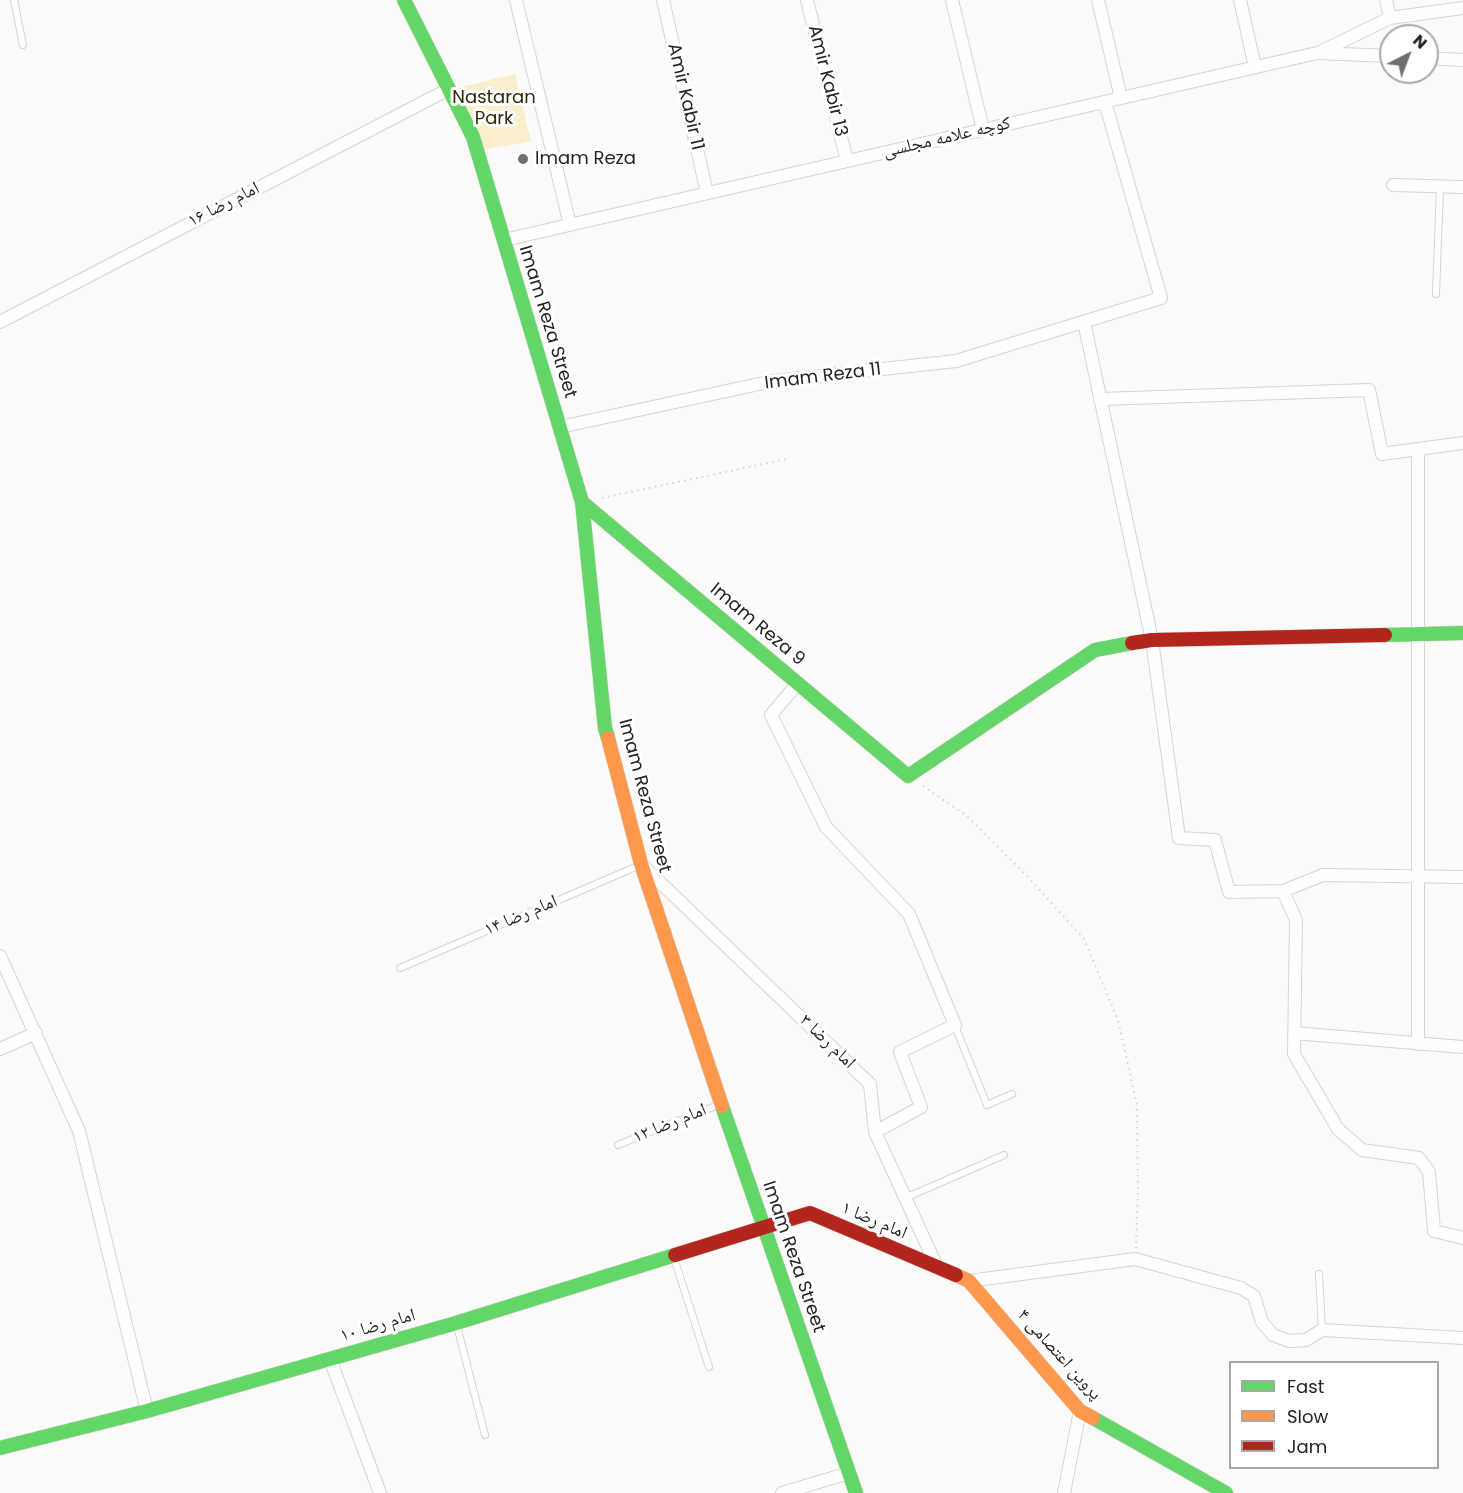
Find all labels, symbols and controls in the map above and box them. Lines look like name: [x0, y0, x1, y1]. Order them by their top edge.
street label: Amir Kabir 13: [803, 23, 851, 139]
north arrow: [1379, 24, 1439, 84]
text: N: [1408, 29, 1432, 54]
street label: Amir Kabir 11: [662, 41, 708, 153]
park label: Nastaran Park: [452, 87, 536, 130]
street label: کوچه علامه مجلسی: [881, 113, 1013, 163]
place label: Imam Reza: [535, 148, 636, 170]
marker: Imam Reza: [516, 152, 530, 166]
street label: امام رضا ۱۶: [185, 178, 263, 232]
street label: Imam Reza Street: [514, 243, 580, 401]
street label: Imam Reza 11: [763, 359, 883, 395]
street label: Imam Reza 9: [705, 579, 809, 671]
street label: Imam Reza Street: [613, 717, 675, 875]
street label: امام رضا ۱۴: [481, 891, 561, 941]
street label: امام رضا ۳: [795, 1010, 859, 1074]
street label: امام رضا ۱۲: [630, 1100, 710, 1148]
street label: Imam Reza Street: [757, 1179, 829, 1335]
street label: امام رضا ۱: [838, 1198, 910, 1244]
street label: امام رضا ۱۰: [338, 1305, 418, 1347]
street label: پروین اعتصامی ۴: [1012, 1305, 1106, 1405]
legend: [1229, 1361, 1439, 1469]
text: Fast: [1287, 1374, 1324, 1399]
text: Slow: [1287, 1404, 1328, 1429]
text: Jam: [1287, 1434, 1327, 1459]

